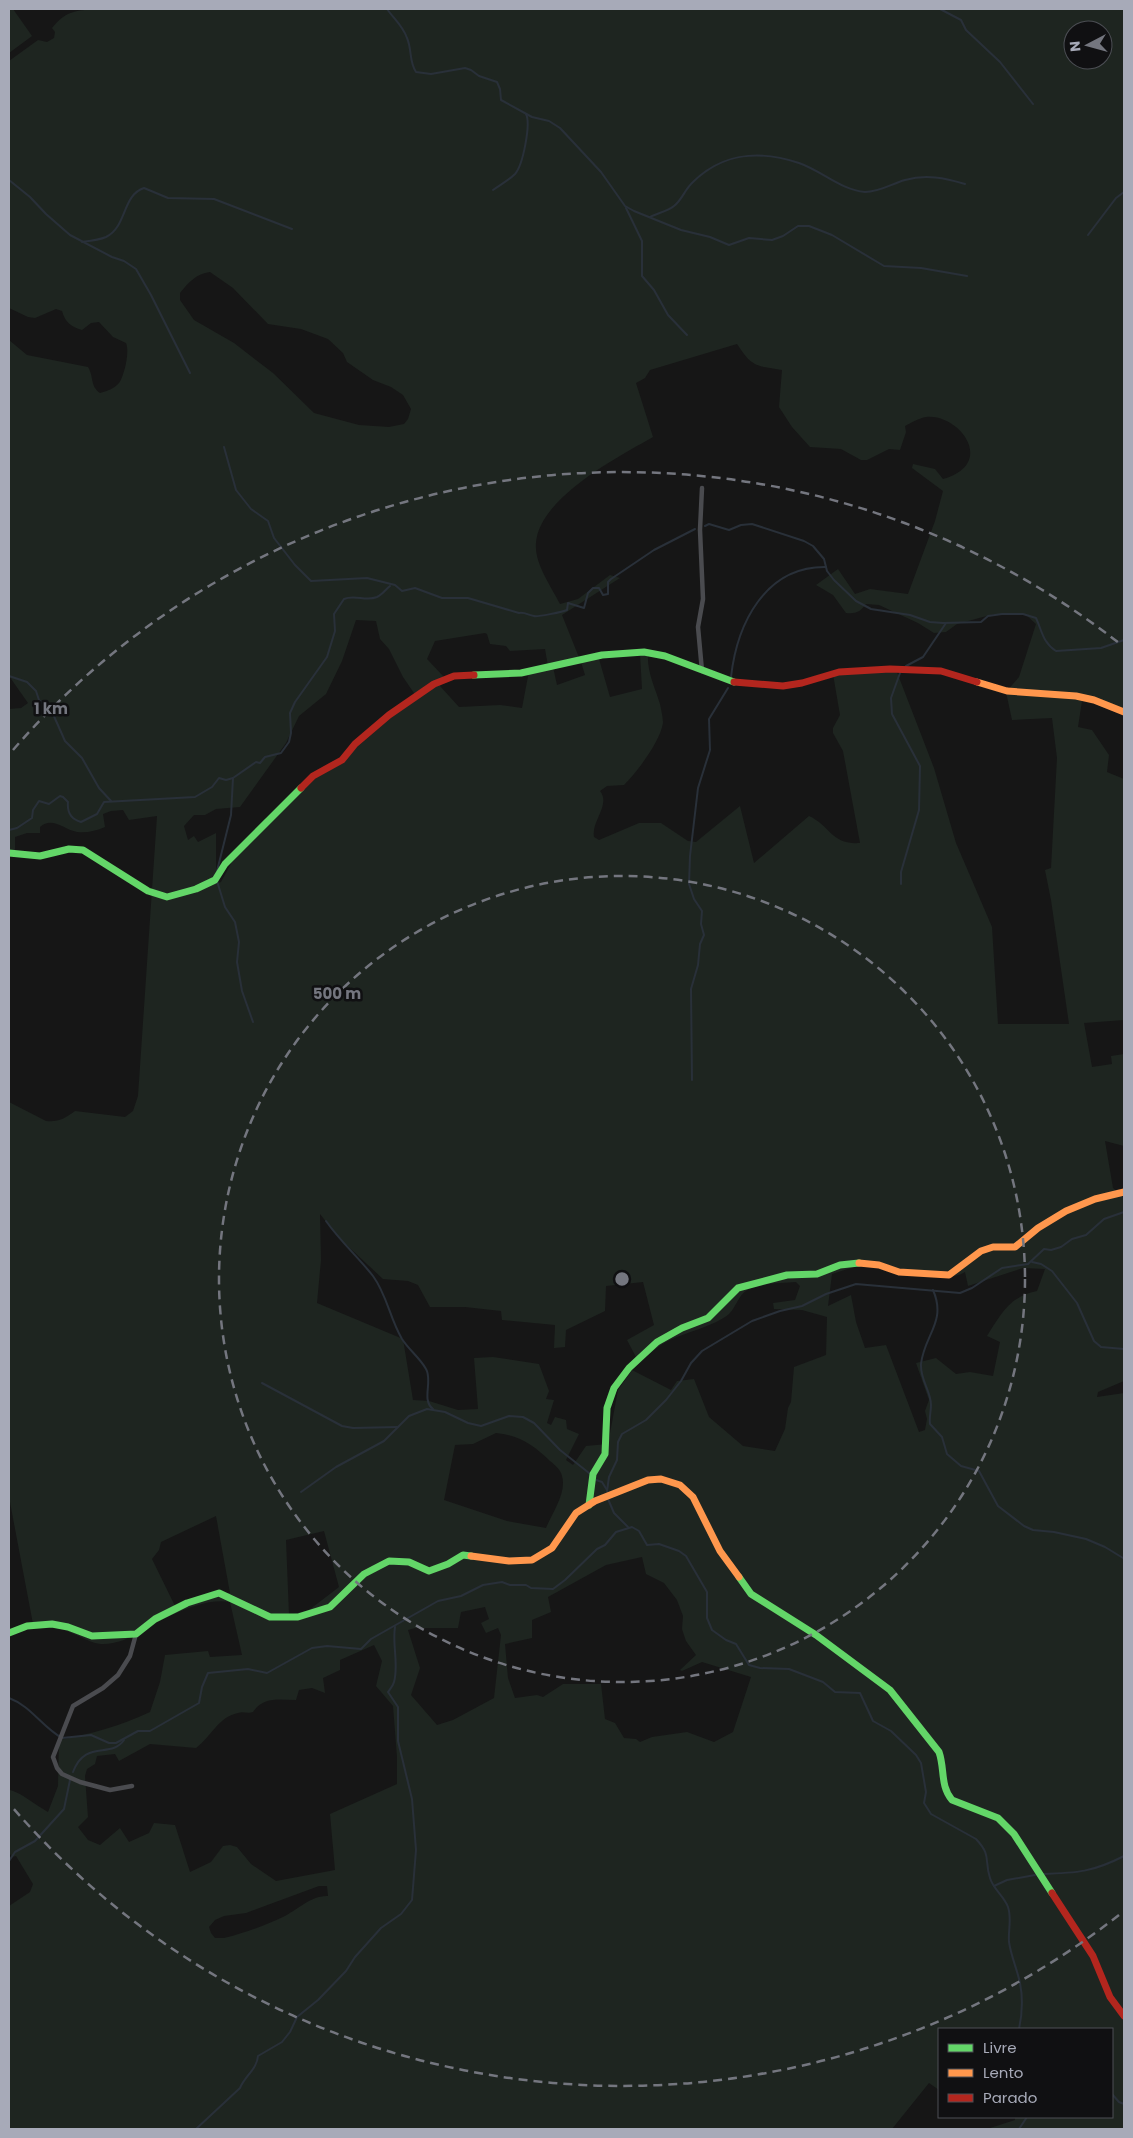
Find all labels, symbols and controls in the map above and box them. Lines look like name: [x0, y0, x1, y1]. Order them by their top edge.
north arrow: [1063, 20, 1113, 70]
text: N: [1065, 40, 1086, 53]
text: 1 km: [34, 698, 68, 719]
text: 500 m: [313, 983, 361, 1004]
centre of rings: [613, 1270, 631, 1288]
legend: [938, 2028, 1113, 2118]
text: Livre: [983, 2037, 1016, 2058]
text: Lento: [983, 2062, 1023, 2083]
text: Parado: [983, 2087, 1037, 2108]

